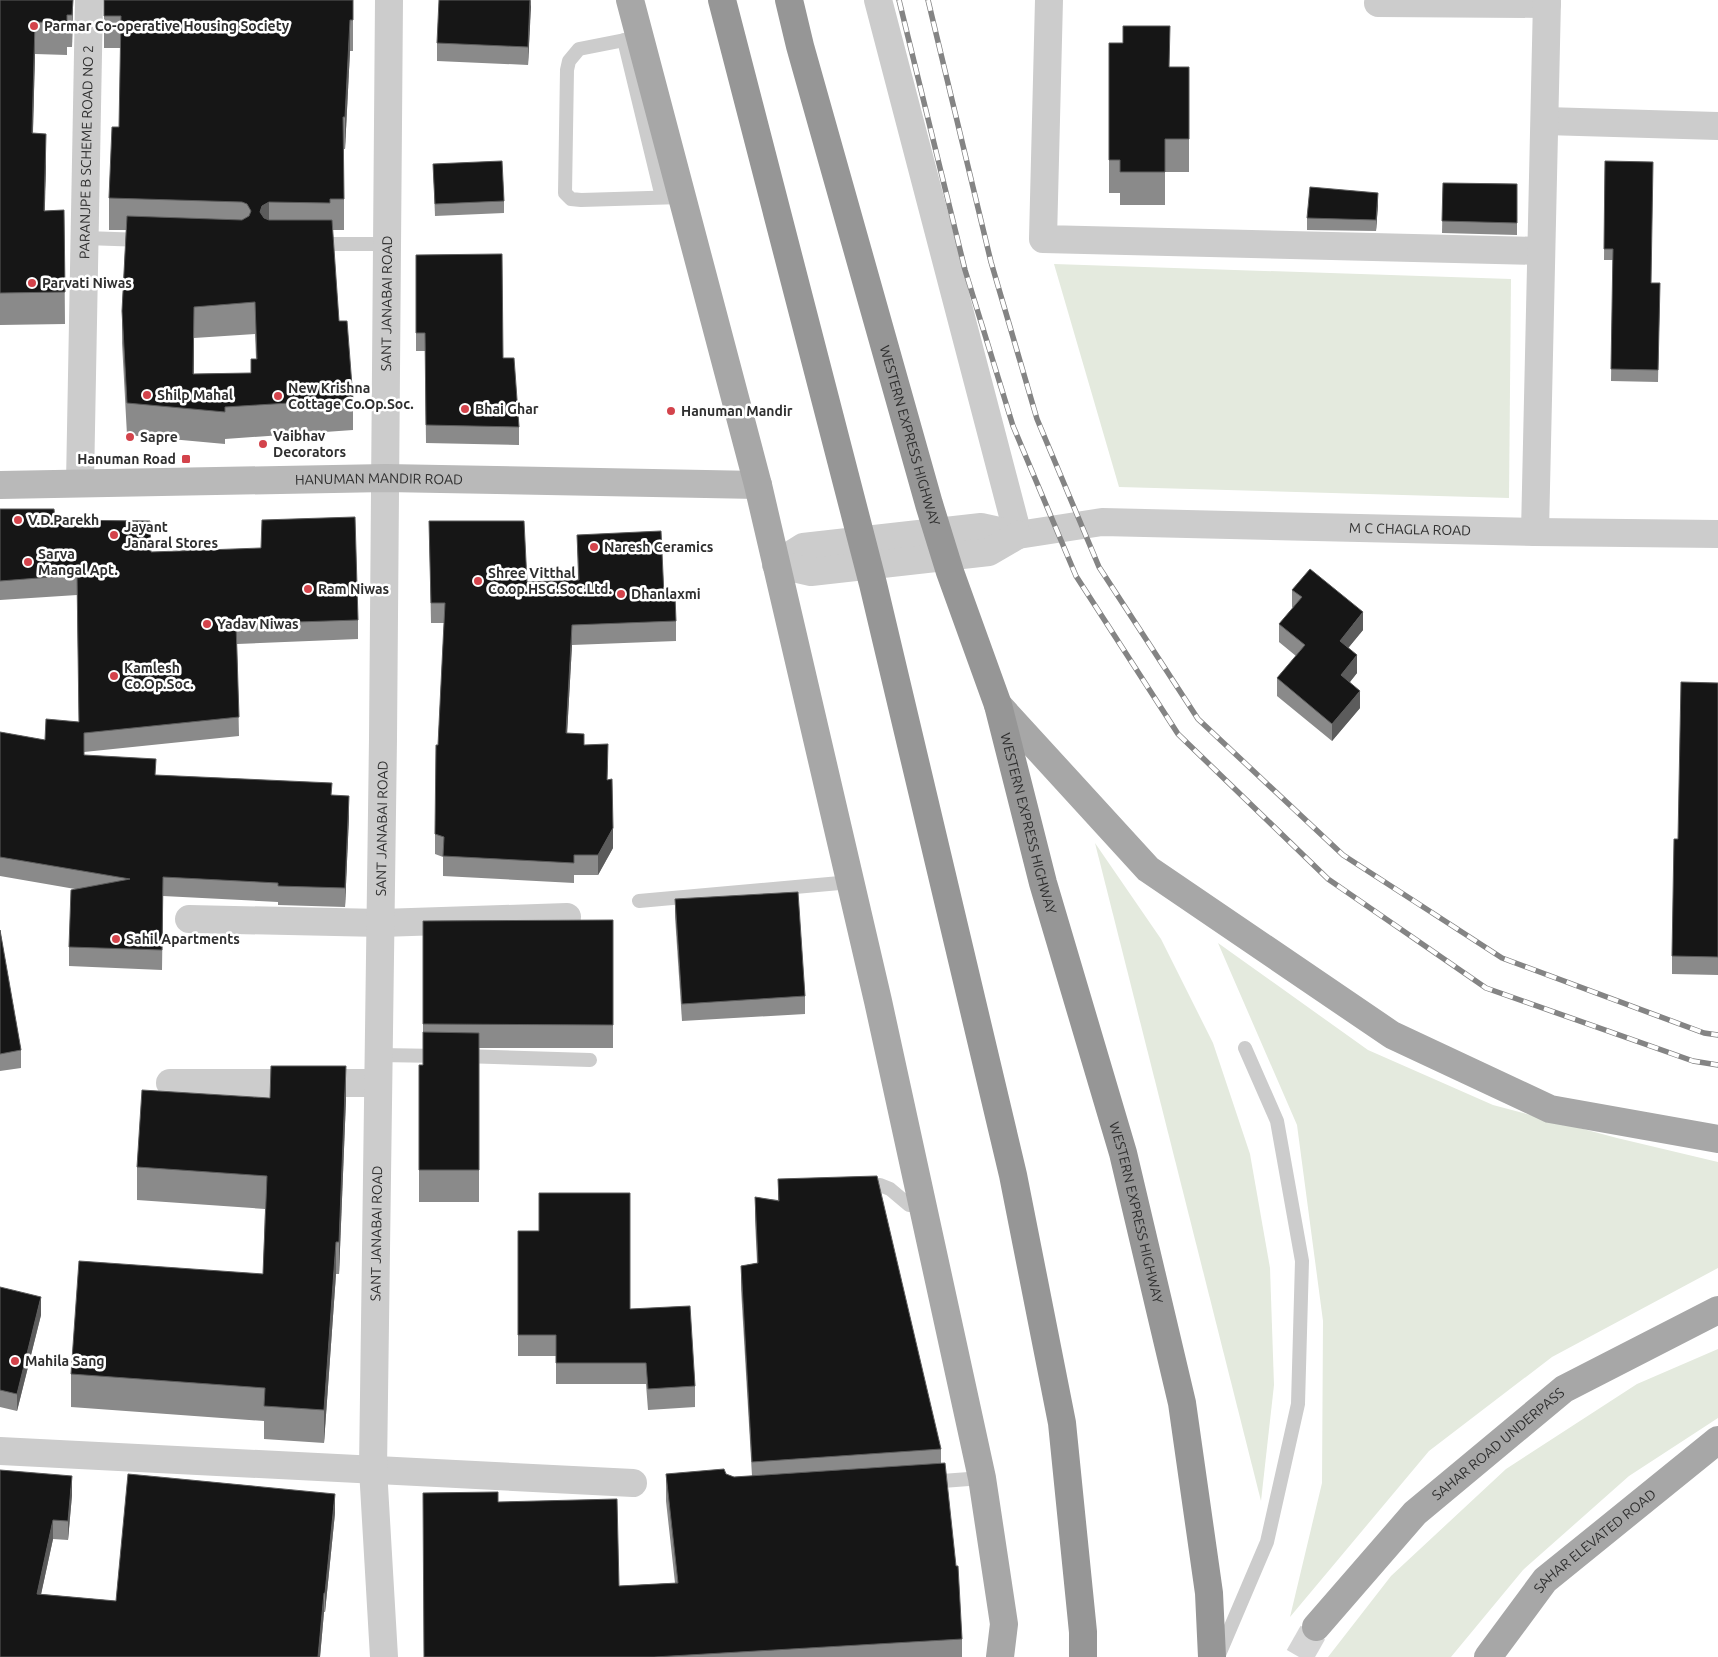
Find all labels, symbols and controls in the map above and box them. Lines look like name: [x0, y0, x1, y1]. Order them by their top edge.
place label: Parmar Co-operative Housing Society: [44, 18, 290, 34]
marker: Parmar Co-operative Housing Society: [28, 20, 40, 32]
street label: PARANJPE B SCHEME ROAD NO 2: [76, 45, 96, 259]
street label: SANT JANABAI ROAD: [378, 235, 395, 371]
place label: Parvati Niwas: [42, 275, 132, 291]
marker: Parvati Niwas: [26, 277, 38, 289]
street label: WESTERN EXPRESS HIGHWAY: [877, 344, 943, 528]
place label: New Krishna Cottage Co.Op.Soc.: [288, 380, 414, 412]
place label: Shilp Mahal: [157, 387, 233, 403]
marker: Shilp Mahal: [141, 389, 153, 401]
marker: New Krishna Cottage Co.Op.Soc.: [272, 390, 284, 402]
place label: Bhai Ghar: [475, 401, 539, 417]
marker: Bhai Ghar: [459, 403, 471, 415]
place label: Hanuman Mandir: [681, 403, 793, 419]
marker: Hanuman Mandir: [665, 405, 677, 417]
place label: Vaibhav Decorators: [273, 428, 347, 460]
place label: Sapre: [140, 429, 178, 445]
marker: Sapre: [124, 431, 136, 443]
marker: Vaibhav Decorators: [257, 438, 269, 450]
place label: Hanuman Road: [77, 451, 176, 467]
marker: Hanuman Road: [180, 453, 192, 465]
street label: HANUMAN MANDIR ROAD: [295, 470, 463, 488]
place label: V.D.Parekh: [28, 512, 99, 528]
marker: V.D.Parekh: [12, 514, 24, 526]
place label: Jayant Janaral Stores: [124, 519, 218, 551]
street label: M C CHAGLA ROAD: [1349, 520, 1471, 539]
marker: Jayant Janaral Stores: [108, 529, 120, 541]
place label: Naresh Ceramics: [604, 539, 714, 555]
marker: Naresh Ceramics: [588, 541, 600, 553]
place label: Sarva Mangal Apt.: [38, 546, 118, 578]
marker: Sarva Mangal Apt.: [22, 556, 34, 568]
place label: Shree Vitthal Co.op.HSG.Soc.Ltd.: [488, 565, 612, 597]
marker: Shree Vitthal Co.op.HSG.Soc.Ltd.: [472, 575, 484, 587]
place label: Ram Niwas: [318, 581, 390, 597]
marker: Ram Niwas: [302, 583, 314, 595]
place label: Dhanlaxmi: [631, 586, 701, 602]
marker: Dhanlaxmi: [615, 588, 627, 600]
place label: Yadav Niwas: [217, 616, 299, 632]
marker: Yadav Niwas: [201, 618, 213, 630]
place label: Kamlesh Co.Op.Soc.: [124, 660, 193, 692]
marker: Kamlesh Co.Op.Soc.: [108, 670, 120, 682]
street label: WESTERN EXPRESS HIGHWAY: [997, 731, 1060, 916]
street label: SANT JANABAI ROAD: [373, 760, 391, 896]
place label: Sahil Apartments: [126, 931, 240, 947]
marker: Sahil Apartments: [110, 933, 122, 945]
street label: WESTERN EXPRESS HIGHWAY: [1106, 1120, 1166, 1305]
street label: SANT JANABAI ROAD: [367, 1165, 385, 1301]
place label: Mahila Sang: [25, 1353, 105, 1369]
marker: Mahila Sang: [9, 1355, 21, 1367]
street label: SAHAR ROAD UNDERPASS: [1429, 1384, 1567, 1503]
street label: SAHAR ELEVATED ROAD: [1530, 1486, 1659, 1596]

